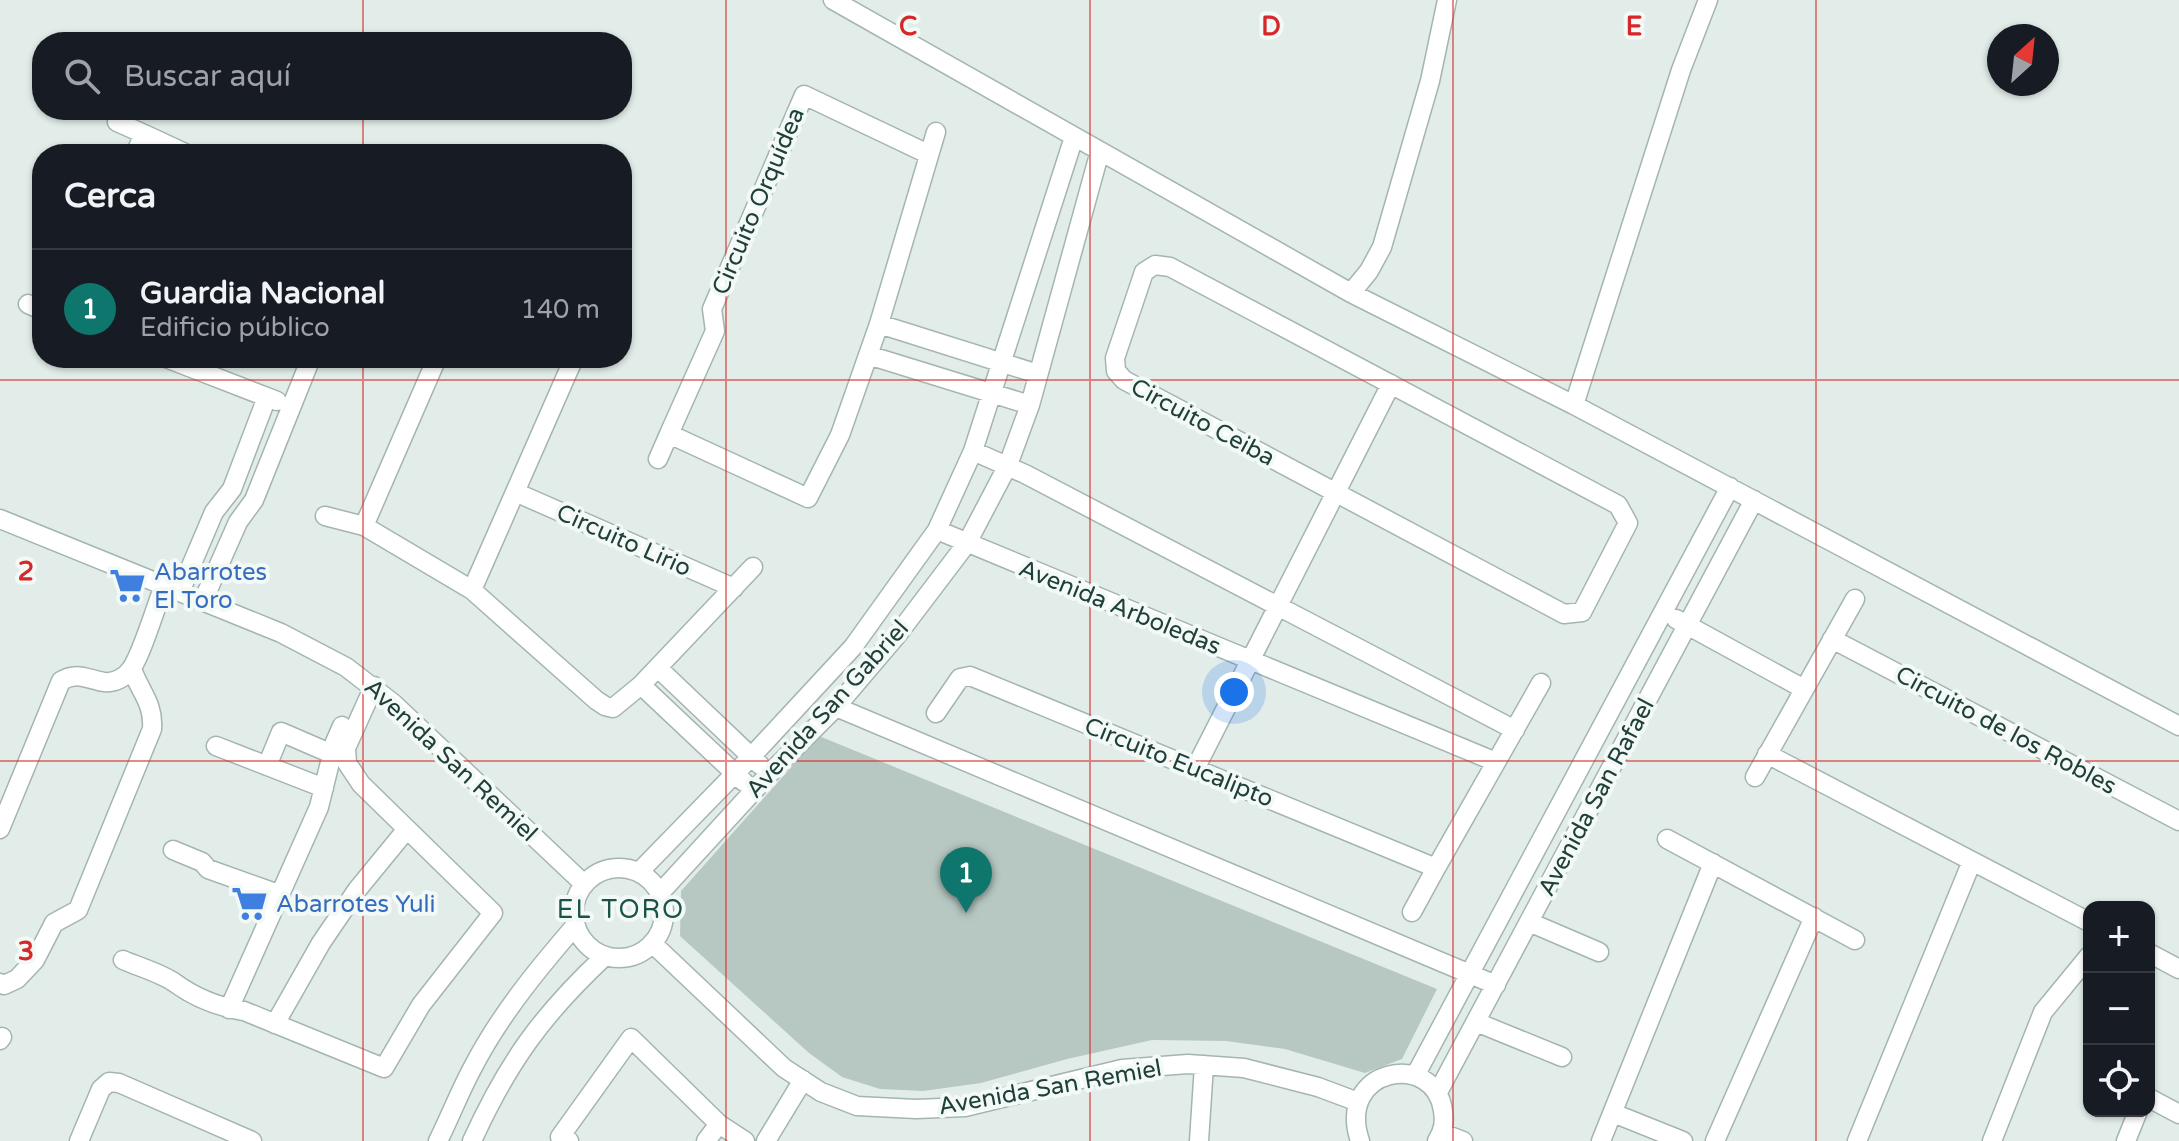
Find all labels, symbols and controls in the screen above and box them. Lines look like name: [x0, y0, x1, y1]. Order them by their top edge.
text: C: [899, 11, 917, 42]
text: D: [1261, 11, 1281, 42]
text: E: [1626, 11, 1642, 42]
north arrow: [1987, 24, 2059, 96]
search box: [32, 32, 632, 120]
icon: search: [60, 54, 104, 98]
text: Buscar aquí: [124, 58, 291, 95]
street label: Circuito Orquídea: [706, 103, 811, 299]
text: Cerca: [64, 176, 156, 217]
text: Guardia Nacional: [140, 275, 385, 312]
text: 1: [82, 294, 98, 325]
text: 140 m: [520, 294, 600, 325]
text: Edificio público: [140, 312, 330, 343]
street label: Circuito Ceiba: [1126, 372, 1280, 473]
street label: Circuito Lirio: [552, 498, 696, 583]
street label: Avenida Arboledas: [1015, 554, 1225, 661]
text: 2: [18, 556, 34, 587]
place label: Abarrotes El Toro: [154, 558, 267, 615]
supermarket icon: Abarrotes El Toro: [109, 567, 147, 605]
street label: Avenida San Gabriel: [740, 614, 915, 804]
street label: Circuito de los Robles: [1890, 660, 2121, 801]
your location: [1214, 672, 1254, 712]
street label: Avenida San Remiel: [358, 673, 543, 848]
street label: Avenida San Rafael: [1532, 693, 1661, 901]
street label: Circuito Eucalipto: [1080, 711, 1278, 814]
pin: 1: [940, 847, 992, 913]
supermarket icon: Abarrotes Yuli: [231, 885, 269, 923]
place label: Abarrotes Yuli: [276, 890, 436, 919]
district label: EL TORO: [557, 894, 685, 925]
map controls: [2083, 901, 2155, 1117]
button: +: [2083, 901, 2155, 973]
text: 3: [18, 936, 34, 967]
button: −: [2083, 973, 2155, 1045]
button: locate: [2083, 1045, 2155, 1117]
street label: Avenida San Remiel: [936, 1054, 1164, 1121]

